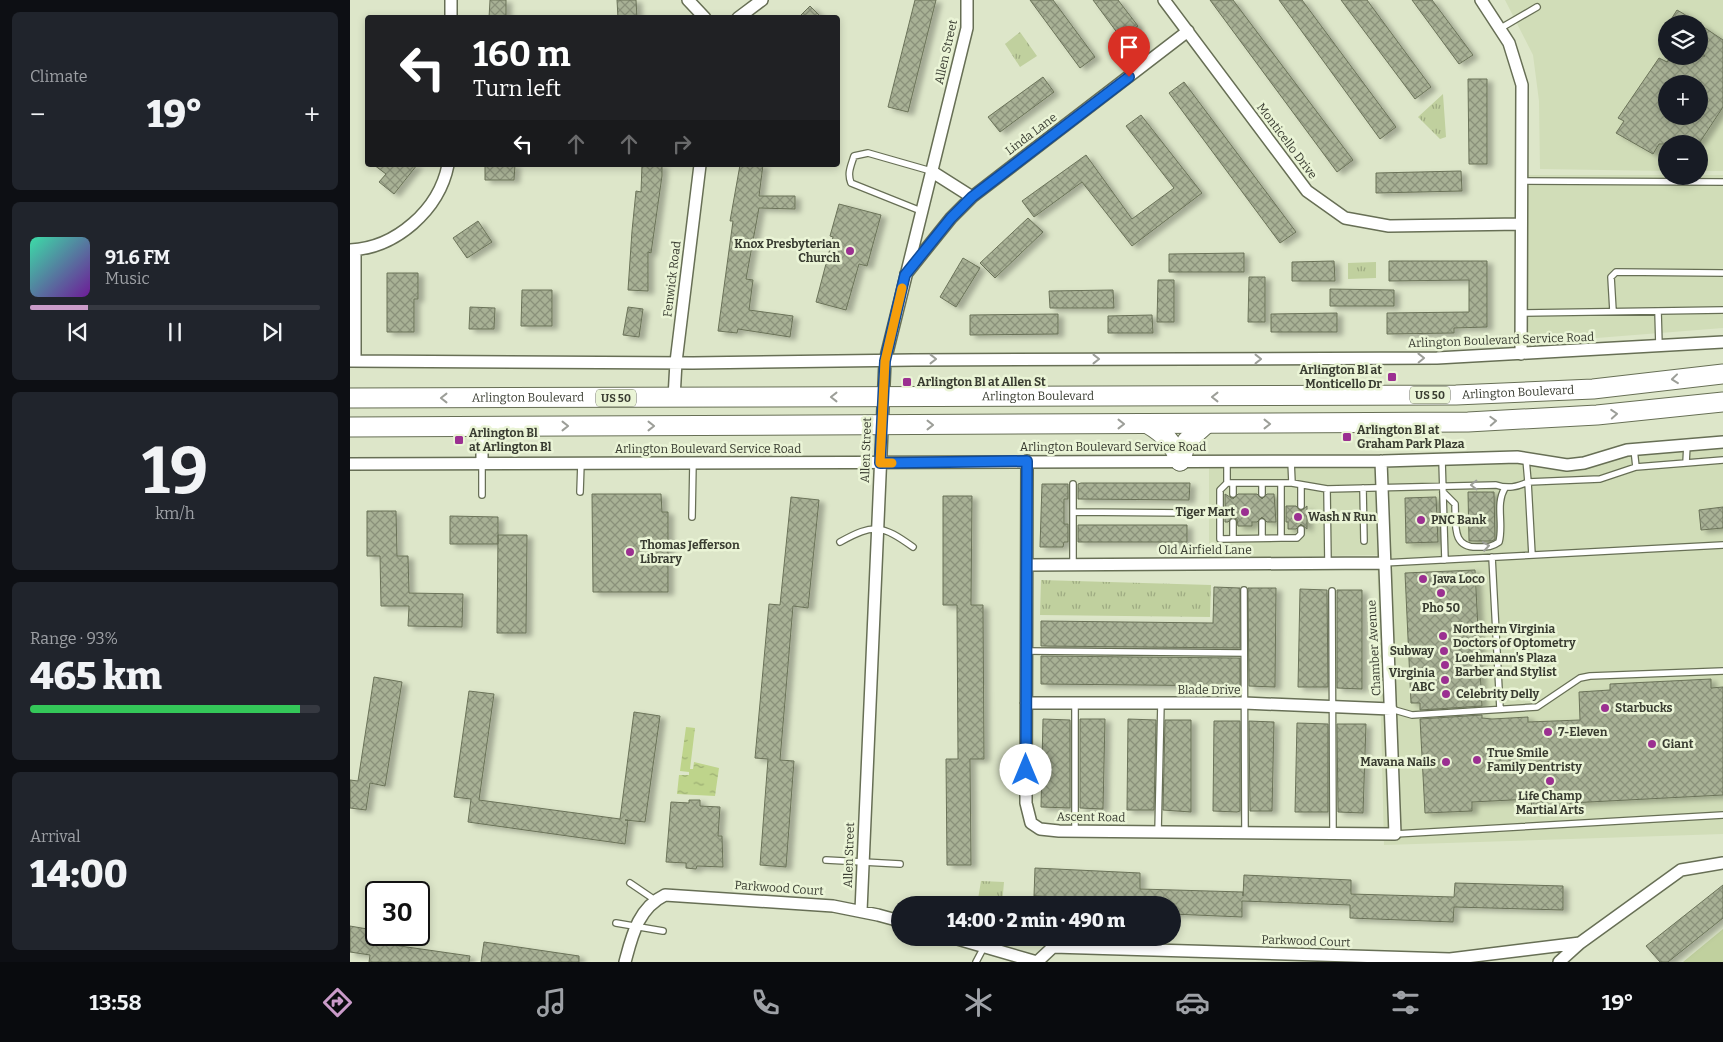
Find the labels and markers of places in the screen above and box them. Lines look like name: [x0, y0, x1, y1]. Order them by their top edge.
pin: [1108, 26, 1150, 77]
place label: Knox Presbyterian Church: [734, 237, 840, 265]
marker: Knox Presbyterian Church: [844, 245, 856, 257]
place label: Arlington Bl at Monticello Dr: [1300, 363, 1382, 391]
marker: Arlington Bl at Monticello Dr: [1386, 371, 1398, 383]
place label: Arlington Bl at Allen St: [917, 375, 1046, 389]
marker: Arlington Bl at Allen St: [901, 376, 913, 388]
place label: Arlington Bl at Graham Park Plaza: [1357, 423, 1465, 451]
place label: Arlington Bl at Arlington Bl: [469, 426, 552, 454]
marker: Arlington Bl at Graham Park Plaza: [1341, 431, 1353, 443]
marker: Arlington Bl at Arlington Bl: [453, 434, 465, 446]
place label: Tiger Mart: [1175, 505, 1235, 519]
marker: Tiger Mart: [1239, 506, 1251, 518]
place label: Wash N Run: [1308, 510, 1377, 524]
marker: Wash N Run: [1292, 511, 1304, 523]
place label: PNC Bank: [1431, 513, 1487, 527]
marker: PNC Bank: [1415, 514, 1427, 526]
place label: Thomas Jefferson Library: [640, 538, 740, 566]
marker: Thomas Jefferson Library: [624, 546, 636, 558]
place label: Java Loco: [1432, 572, 1485, 586]
marker: Java Loco: [1417, 573, 1429, 585]
marker: Pho 50: [1435, 587, 1447, 599]
place label: Pho 50: [1422, 601, 1460, 615]
place label: Northern Virginia Doctors of Optometry: [1453, 622, 1576, 650]
marker: Northern Virginia Doctors of Optometry: [1437, 630, 1449, 642]
place label: Subway: [1390, 644, 1434, 658]
marker: Subway: [1438, 645, 1450, 657]
place label: Loehmann's Plaza Barber and Stylist: [1455, 651, 1557, 679]
marker: Loehmann's Plaza Barber and Stylist: [1439, 659, 1451, 671]
place label: Virginia ABC: [1389, 666, 1435, 694]
marker: Virginia ABC: [1439, 674, 1451, 686]
place label: Celebrity Delly: [1456, 687, 1540, 701]
marker: Celebrity Delly: [1440, 688, 1452, 700]
place label: Starbucks: [1615, 701, 1673, 715]
marker: Starbucks: [1599, 702, 1611, 714]
place label: 7-Eleven: [1558, 725, 1608, 739]
marker: 7-Eleven: [1542, 726, 1554, 738]
place label: Giant: [1662, 737, 1694, 751]
marker: Giant: [1646, 738, 1658, 750]
place label: True Smile Family Dentristy: [1487, 746, 1582, 774]
marker: True Smile Family Dentristy: [1471, 754, 1483, 766]
place label: Mavana Nails: [1360, 755, 1436, 769]
marker: Mavana Nails: [1440, 756, 1452, 768]
marker: Life Champ Martial Arts: [1544, 775, 1556, 787]
place label: Life Champ Martial Arts: [1516, 789, 1584, 817]

